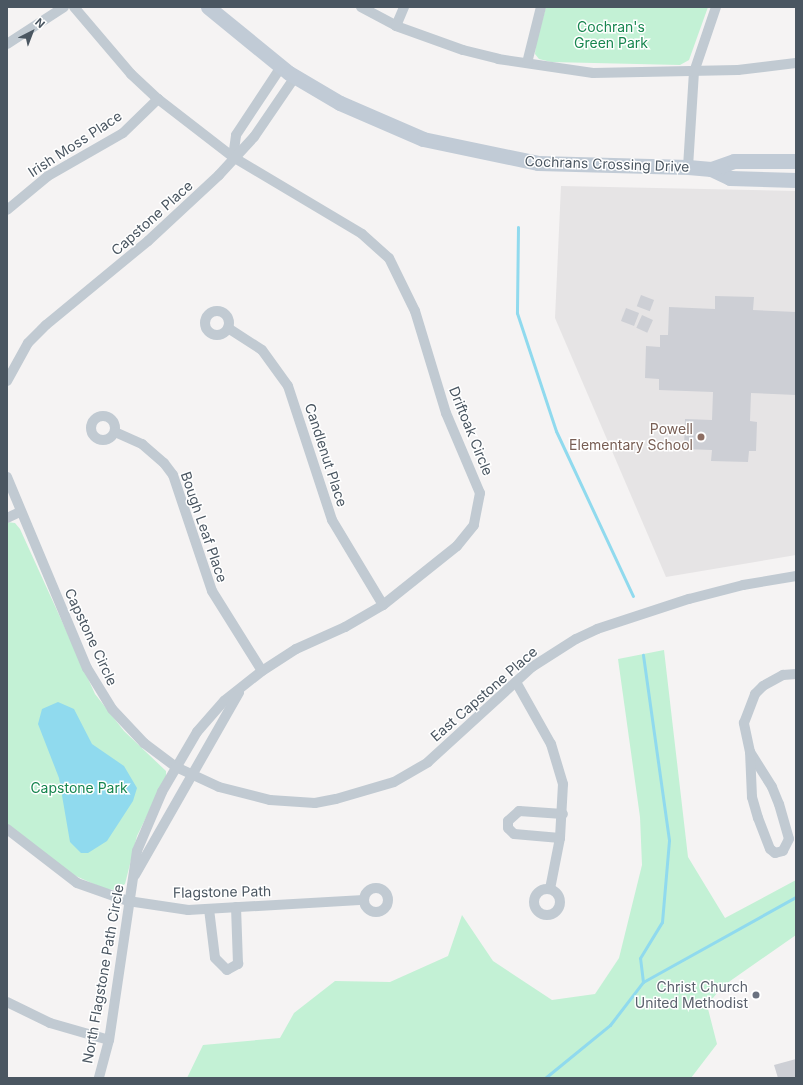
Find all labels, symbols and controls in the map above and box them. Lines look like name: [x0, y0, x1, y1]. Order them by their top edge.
north arrow: [12, 12, 52, 52]
text: N: [32, 15, 48, 31]
park label: Cochran's Green Park: [574, 19, 648, 52]
street label: Irish Moss Place: [25, 107, 125, 181]
street label: Cochrans Crossing Drive: [524, 153, 690, 175]
street label: Capstone Place: [108, 177, 196, 259]
street label: Driftoak Circle: [446, 384, 496, 478]
street label: Candlenut Place: [301, 401, 351, 509]
place label: Powell Elementary School: [569, 421, 693, 454]
marker: Powell Elementary School: [696, 432, 706, 442]
street label: Bough Leaf Place: [177, 469, 231, 585]
street label: Capstone Circle: [61, 586, 121, 688]
street label: East Capstone Place: [427, 643, 541, 745]
park label: Capstone Park: [30, 780, 128, 796]
street label: North Flagstone Path Circle: [79, 883, 127, 1065]
street label: Flagstone Path: [173, 883, 271, 901]
place label: Christ Church United Methodist: [635, 979, 748, 1012]
marker: Christ Church United Methodist: [751, 990, 761, 1000]

